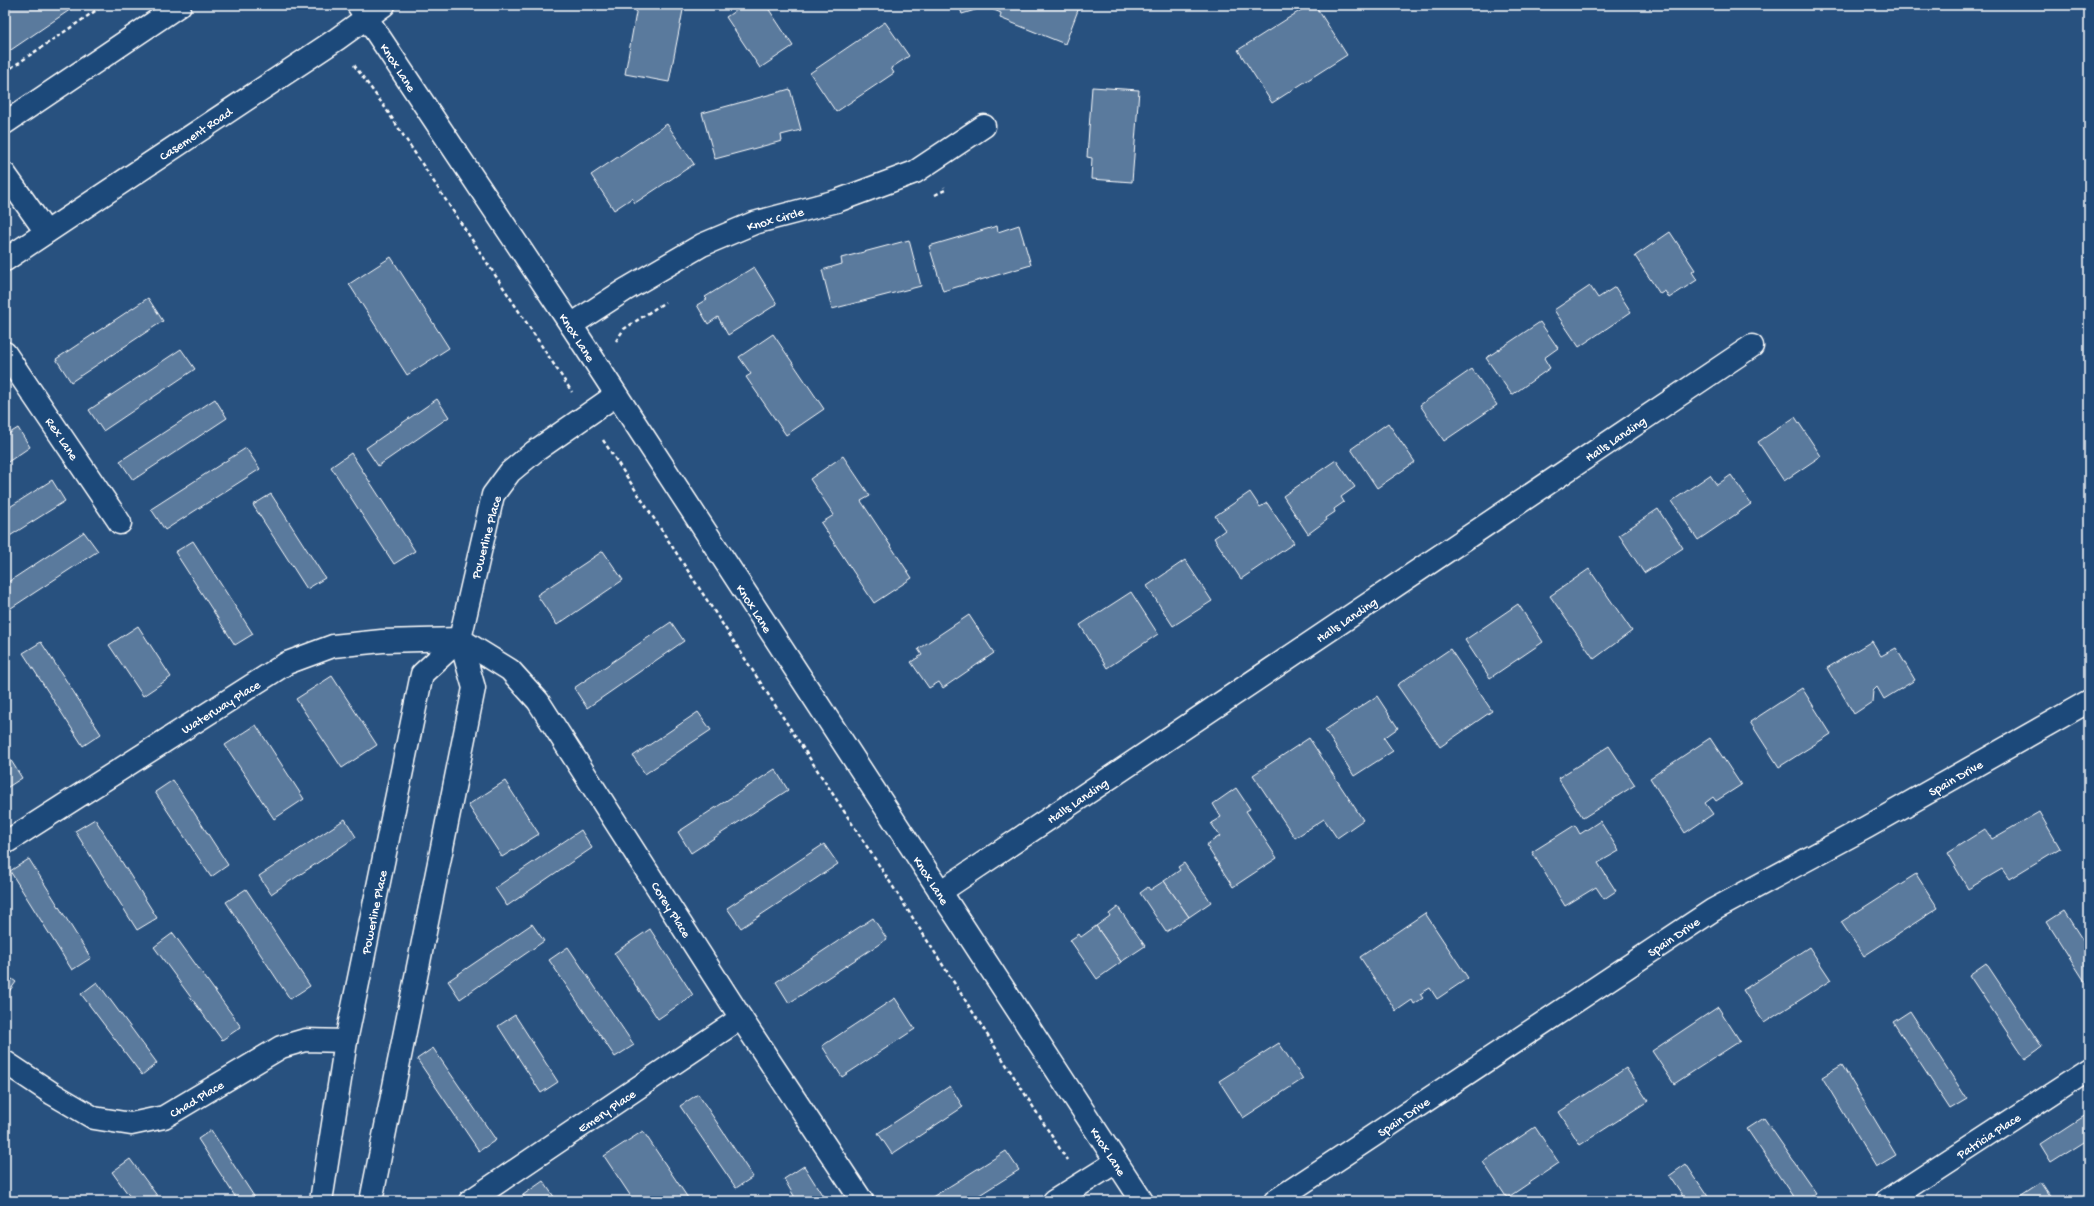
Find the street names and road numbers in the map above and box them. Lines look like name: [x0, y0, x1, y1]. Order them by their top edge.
street label: Knox Lane: [376, 41, 418, 96]
street label: Casement Road: [157, 104, 237, 165]
street label: Knox Circle: [746, 205, 806, 236]
street label: Knox Lane: [555, 311, 597, 366]
street label: Halls Landing: [1583, 414, 1650, 466]
street label: Rex Lane: [41, 415, 81, 464]
street label: Powerline Place: [469, 494, 506, 582]
street label: Knox Lane: [732, 582, 774, 637]
street label: Halls Landing: [1314, 595, 1381, 647]
street label: Waterway Place: [179, 678, 264, 738]
street label: Spain Drive: [1926, 758, 1986, 801]
street label: Halls Landing: [1045, 776, 1112, 828]
street label: Knox Lane: [909, 854, 951, 909]
street label: Powerline Place: [359, 869, 392, 957]
street label: Corey Place: [647, 880, 693, 941]
street label: Spain Drive: [1645, 915, 1704, 961]
street label: Chad Place: [168, 1078, 227, 1122]
street label: Emery Place: [576, 1087, 639, 1137]
street label: Spain Drive: [1375, 1095, 1434, 1141]
street label: Patricia Place: [1954, 1111, 2024, 1164]
street label: Knox Lane: [1086, 1125, 1128, 1180]

